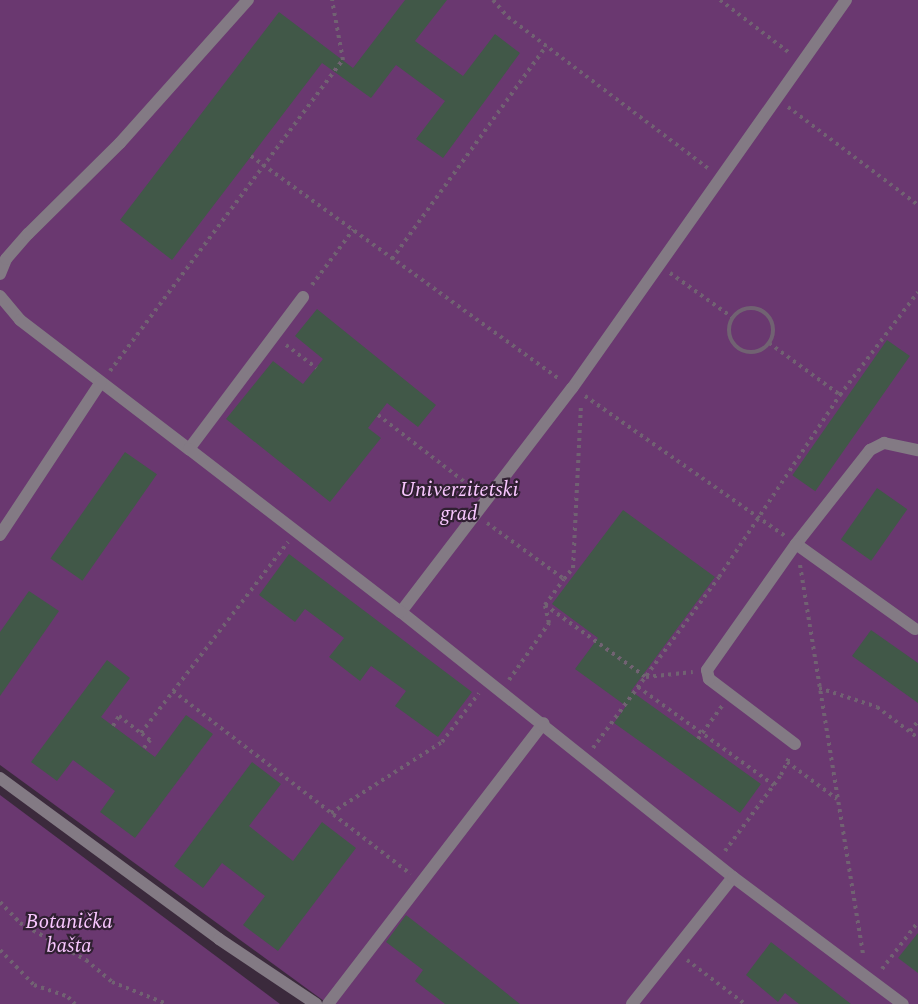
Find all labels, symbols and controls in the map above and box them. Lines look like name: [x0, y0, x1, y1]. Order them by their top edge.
park label: Univerzitetski grad: [400, 477, 518, 527]
park label: Botanička bašta: [25, 909, 113, 959]

